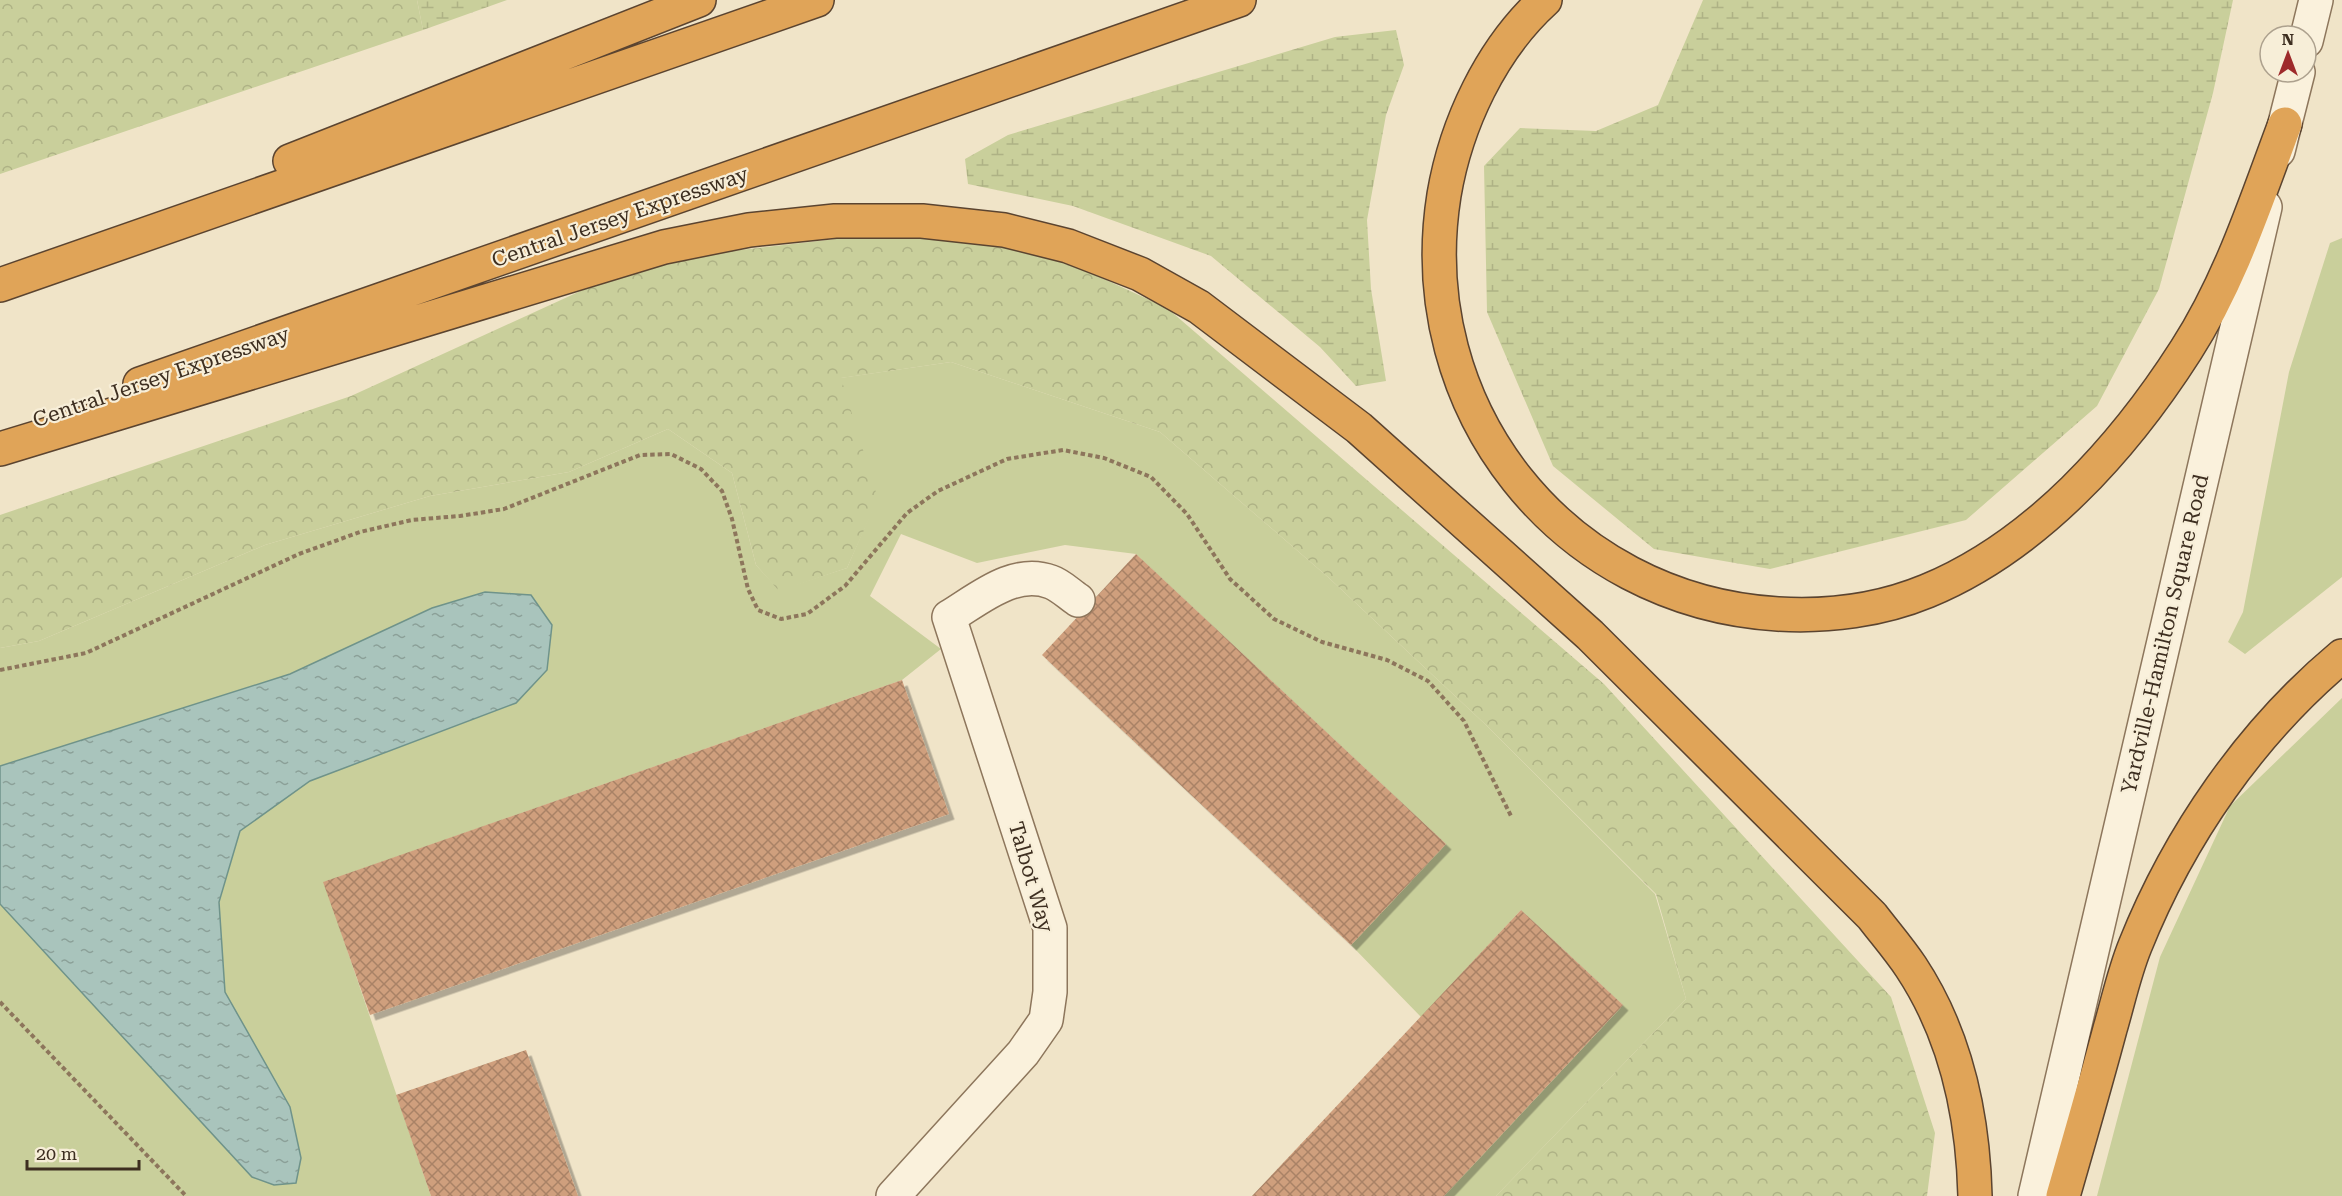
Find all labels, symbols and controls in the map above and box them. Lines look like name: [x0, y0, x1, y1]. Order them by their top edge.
north arrow: [2258, 24, 2318, 84]
text: N: [2282, 30, 2294, 49]
street label: Central Jersey Expressway: [489, 162, 752, 272]
street label: Central Jersey Expressway: [30, 322, 293, 432]
street label: Yardville-Hamilton Square Road: [2117, 471, 2214, 796]
street label: Talbot Way: [1004, 819, 1058, 936]
scale bar: [27, 1133, 140, 1171]
text: 20 m: [36, 1143, 77, 1164]

